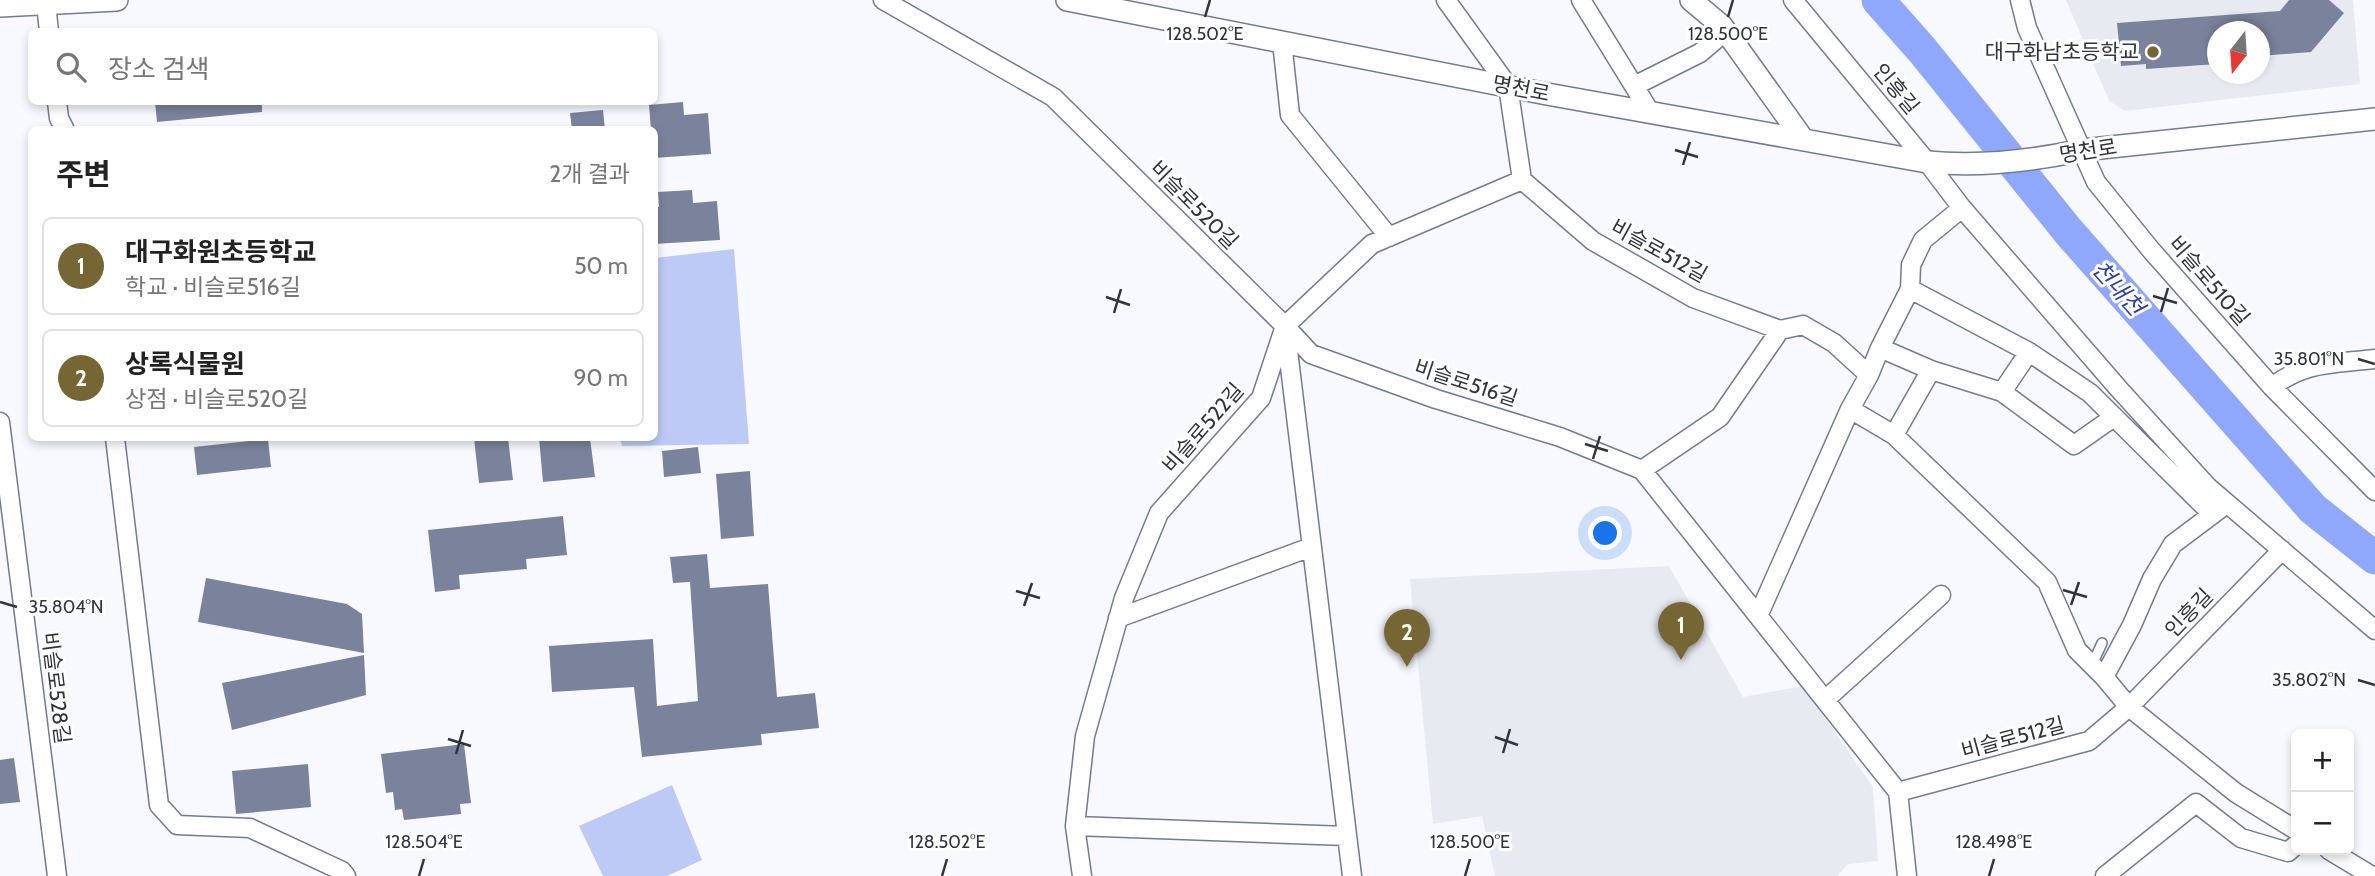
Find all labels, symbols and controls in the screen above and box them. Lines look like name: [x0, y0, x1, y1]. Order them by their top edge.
north arrow: [2207, 21, 2270, 84]
text: 128.502°E: [1167, 23, 1243, 45]
text: 128.500°E: [1688, 23, 1768, 45]
search box: [28, 28, 658, 105]
place label: 대구화남초등학교: [1984, 39, 2139, 64]
marker: 대구화남초등학교: [2145, 44, 2161, 60]
icon: search: [52, 48, 90, 86]
text: 장소 검색: [108, 53, 210, 85]
street label: 인흥길: [1868, 58, 1925, 119]
street label: 명천로: [1490, 71, 1552, 106]
street label: 명천로: [2057, 134, 2119, 167]
street label: 비슬로520길: [1145, 155, 1244, 254]
text: 주변: [56, 156, 111, 193]
text: 2개 결과: [549, 160, 630, 188]
street label: 비슬로512길: [1607, 214, 1712, 287]
street label: 비슬로510길: [2164, 231, 2255, 330]
text: 대구화원초등학교: [125, 236, 316, 268]
text: 1: [77, 252, 85, 280]
text: 50 m: [574, 252, 628, 280]
water label: 천내천: [2086, 255, 2152, 323]
text: 학교 · 비슬로516길: [125, 273, 301, 301]
text: 상록식물원: [125, 348, 245, 380]
text: 35.801°N: [2274, 348, 2344, 370]
street label: 비슬로516길: [1411, 354, 1521, 411]
text: 2: [75, 364, 87, 392]
text: 90 m: [574, 364, 628, 392]
street label: 비슬로522길: [1157, 378, 1248, 478]
text: 상점 · 비슬로520길: [125, 385, 308, 413]
your location: [1588, 516, 1622, 550]
street label: 인흥길: [2160, 583, 2218, 642]
text: 35.804°N: [29, 596, 103, 618]
pin: 1: [1658, 602, 1704, 660]
pin: 2: [1384, 609, 1430, 667]
street label: 비슬로528길: [37, 631, 76, 745]
text: 35.802°N: [2272, 669, 2346, 691]
street label: 비슬로512길: [1958, 712, 2068, 763]
map controls: [2291, 729, 2354, 855]
button: +: [2291, 729, 2354, 792]
button: −: [2291, 792, 2354, 855]
text: 128.504°E: [385, 831, 463, 853]
text: 128.502°E: [909, 831, 985, 853]
text: 128.500°E: [1430, 831, 1510, 853]
text: 128.498°E: [1956, 831, 2032, 853]

